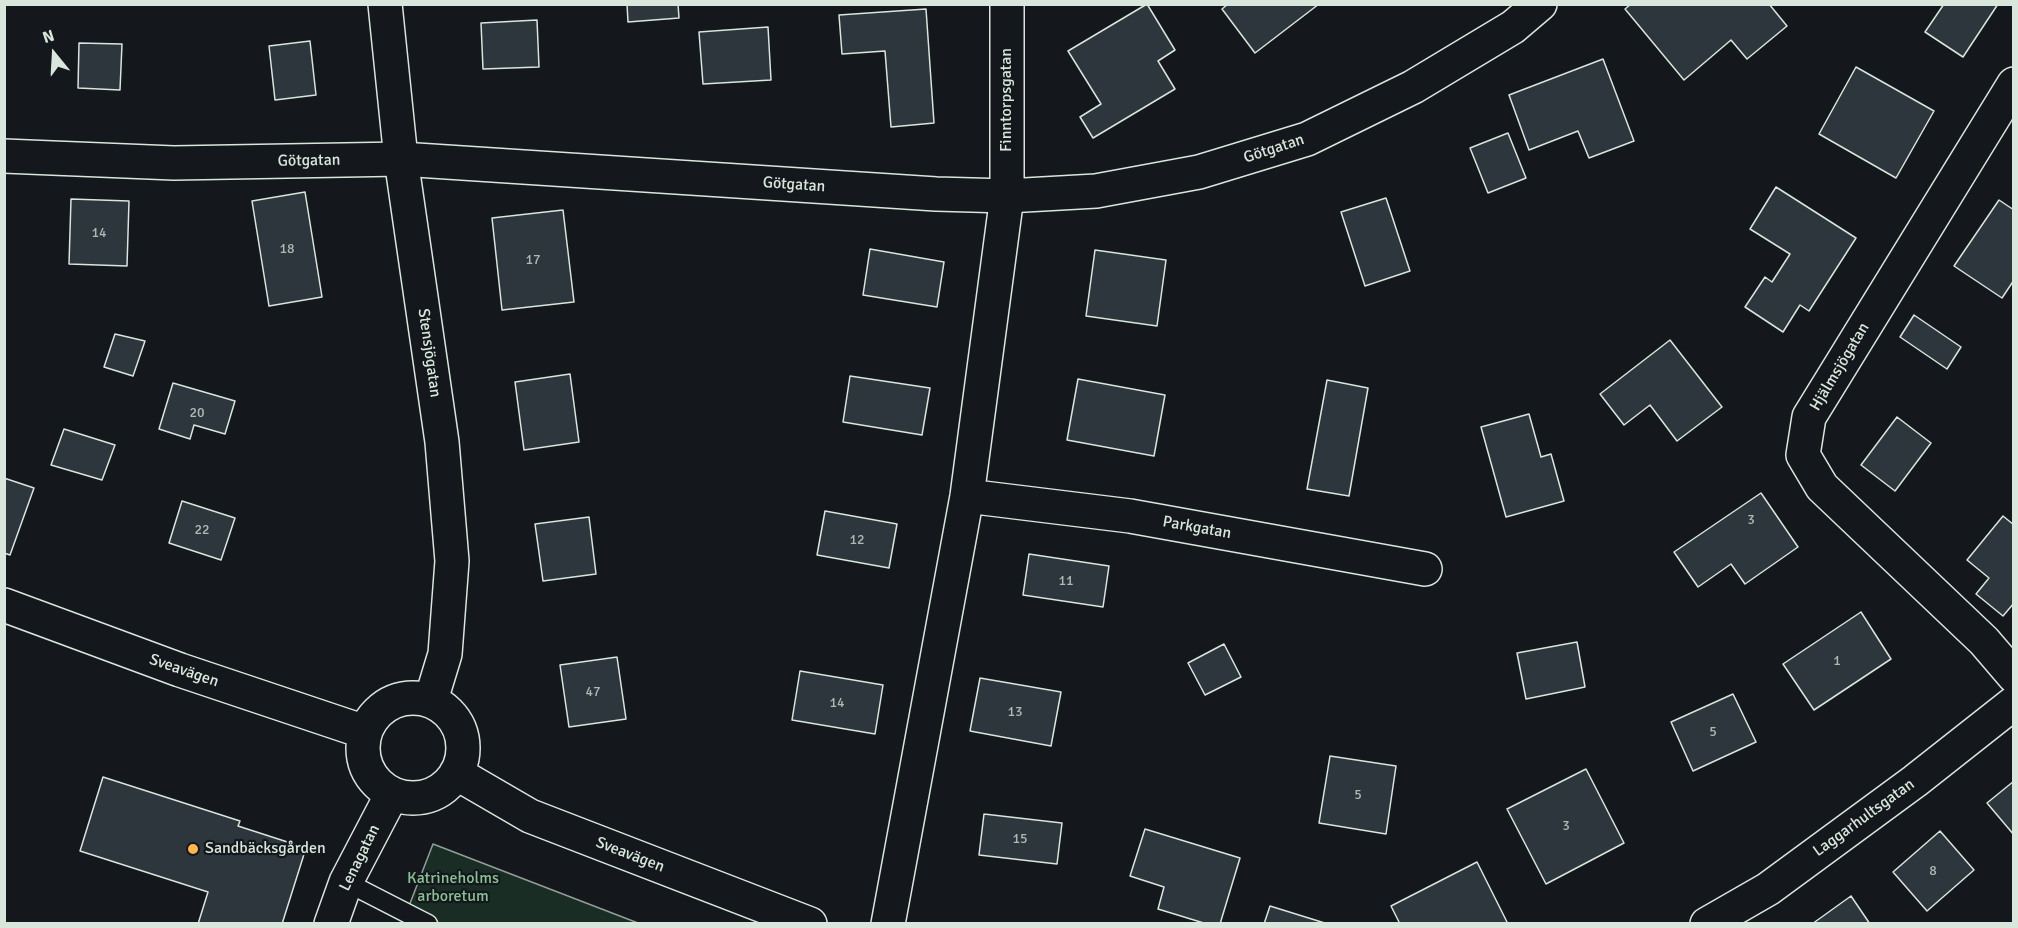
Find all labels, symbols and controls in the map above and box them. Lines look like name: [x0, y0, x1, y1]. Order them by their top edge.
north arrow: [24, 24, 84, 84]
text: N: [40, 26, 57, 48]
street label: Finntorpsgatan: [997, 48, 1017, 152]
street label: Götgatan: [1241, 130, 1307, 168]
street label: Götgatan: [277, 151, 341, 171]
street label: Götgatan: [762, 173, 826, 197]
house number: 14: [91, 225, 107, 241]
house number: 18: [279, 241, 295, 257]
house number: 17: [525, 252, 541, 268]
street label: Stensjögatan: [413, 307, 445, 399]
street label: Hjälmsjögatan: [1806, 319, 1874, 415]
house number: 20: [189, 405, 205, 421]
house number: 3: [1747, 512, 1755, 528]
street label: Parkgatan: [1161, 513, 1233, 543]
house number: 22: [194, 522, 210, 538]
house number: 12: [849, 532, 865, 548]
house number: 11: [1058, 573, 1074, 589]
street label: Sveavägen: [147, 650, 221, 692]
house number: 1: [1833, 653, 1841, 669]
house number: 47: [585, 684, 601, 700]
house number: 14: [829, 695, 845, 711]
house number: 13: [1007, 704, 1023, 720]
house number: 5: [1709, 724, 1717, 740]
street label: Laggarhultsgatan: [1810, 775, 1918, 861]
house number: 5: [1354, 787, 1362, 803]
house number: 3: [1562, 818, 1570, 834]
street label: Lenagatan: [336, 822, 384, 894]
house number: 15: [1012, 831, 1028, 847]
street label: Sveavägen: [593, 833, 667, 877]
place label: Sandbäcksgården: [205, 839, 326, 859]
marker: Sandbäcksgården: [186, 842, 200, 856]
house number: 8: [1929, 863, 1937, 879]
park label: Katrineholms arboretum: [407, 869, 499, 907]

